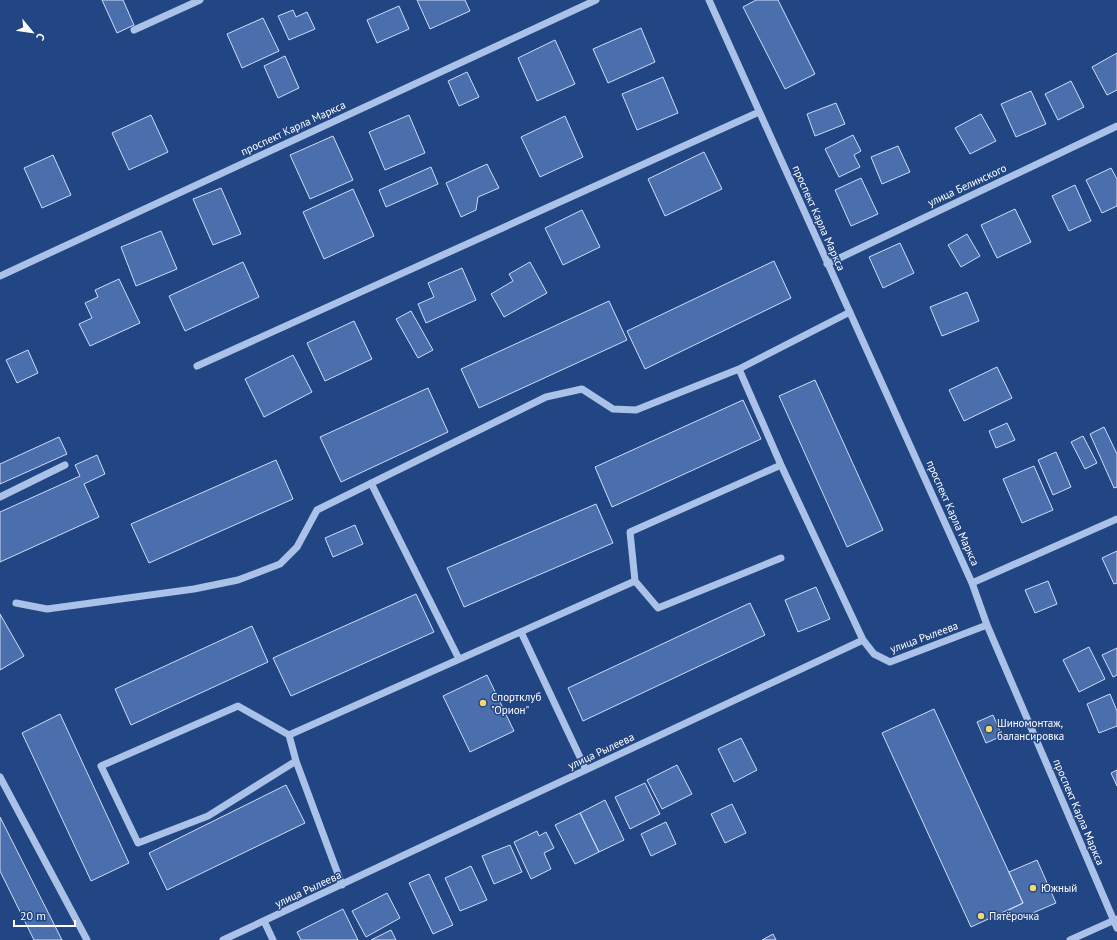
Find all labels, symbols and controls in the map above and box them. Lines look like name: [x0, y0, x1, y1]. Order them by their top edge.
north arrow: [12, 12, 52, 52]
text: С: [33, 31, 48, 43]
street label: проспект Карла Маркса: [238, 98, 348, 158]
street label: улица Белинского: [925, 161, 1009, 209]
street label: проспект Карла Маркса: [789, 163, 849, 273]
street label: проспект Карла Маркса: [923, 458, 983, 568]
street label: улица Рылеева: [888, 618, 960, 656]
place label: Спортклуб "Орион": [491, 690, 541, 717]
marker: Спортклуб "Орион": [478, 698, 488, 708]
place label: Шиномонтаж, балансировка: [997, 716, 1064, 743]
marker: Шиномонтаж, балансировка: [984, 724, 994, 734]
street label: улица Рылеева: [566, 730, 636, 772]
street label: проспект Карла Маркса: [1050, 757, 1108, 867]
street label: улица Рылеева: [273, 868, 343, 910]
place label: Южный: [1041, 881, 1077, 895]
marker: Южный: [1028, 883, 1038, 893]
scale bar: [14, 902, 75, 928]
text: 20 m: [20, 908, 46, 923]
place label: Пятёрочка: [989, 909, 1039, 923]
marker: Пятёрочка: [976, 911, 986, 921]

